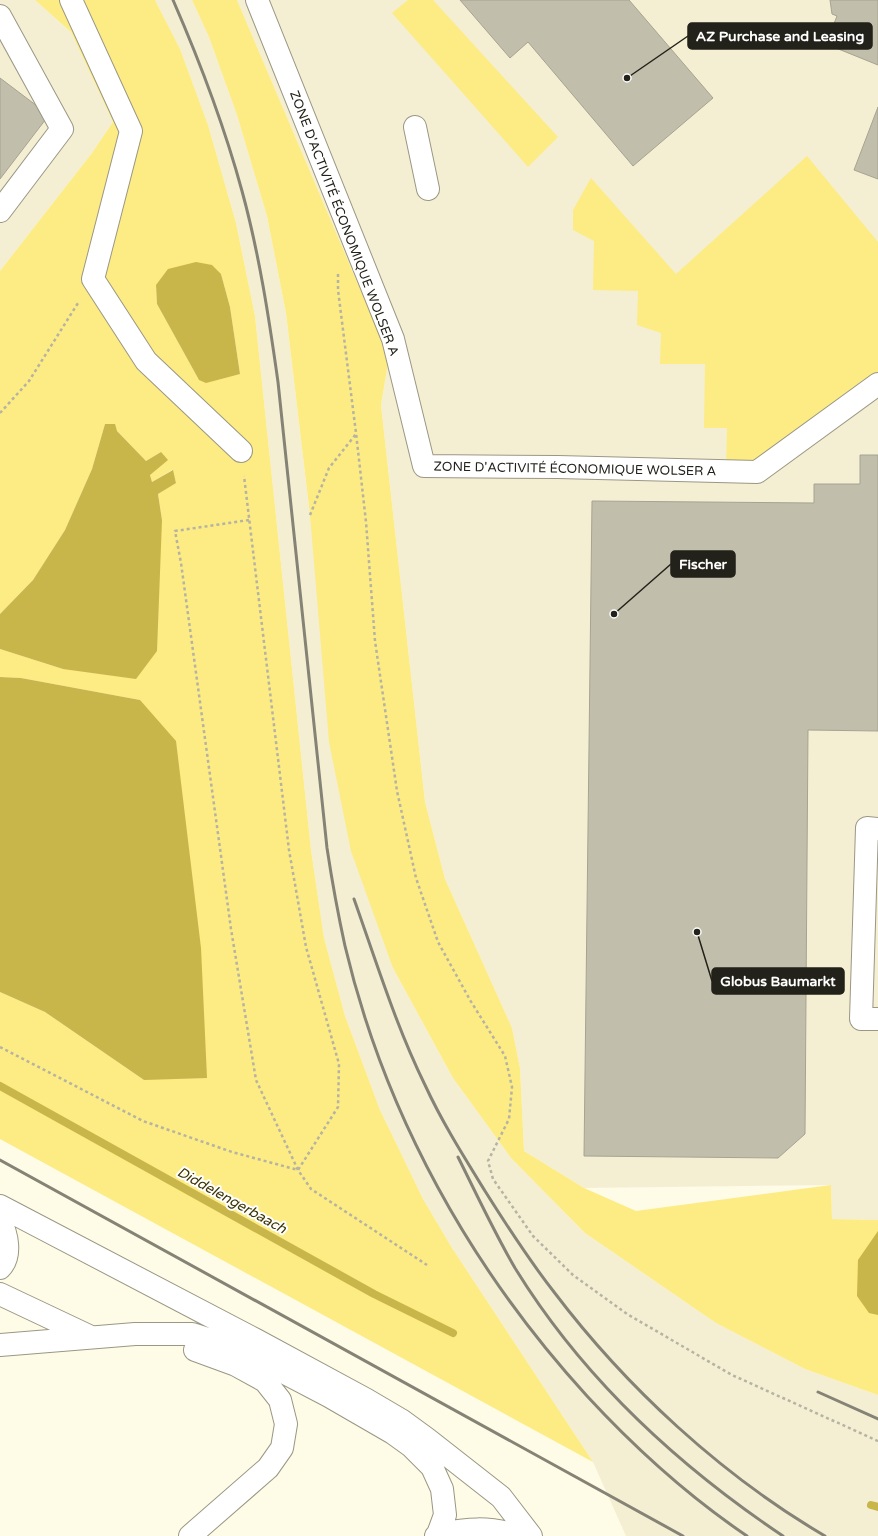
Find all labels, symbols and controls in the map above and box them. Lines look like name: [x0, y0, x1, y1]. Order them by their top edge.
callout: AZ Purchase and Leasing: [688, 23, 872, 49]
text: AZ Purchase and Leasing: [696, 28, 864, 45]
street label: ZONE D'ACTIVITÉ ÉCONOMIQUE WOLSER A: [286, 88, 402, 359]
street label: ZONE D'ACTIVITÉ ÉCONOMIQUE WOLSER A: [433, 459, 717, 479]
callout: Fischer: [671, 551, 735, 577]
text: Fischer: [679, 556, 728, 573]
callout: Globus Baumarkt: [712, 968, 844, 994]
text: Globus Baumarkt: [720, 973, 836, 990]
water label: Diddelengerbaach: [174, 1163, 290, 1238]

